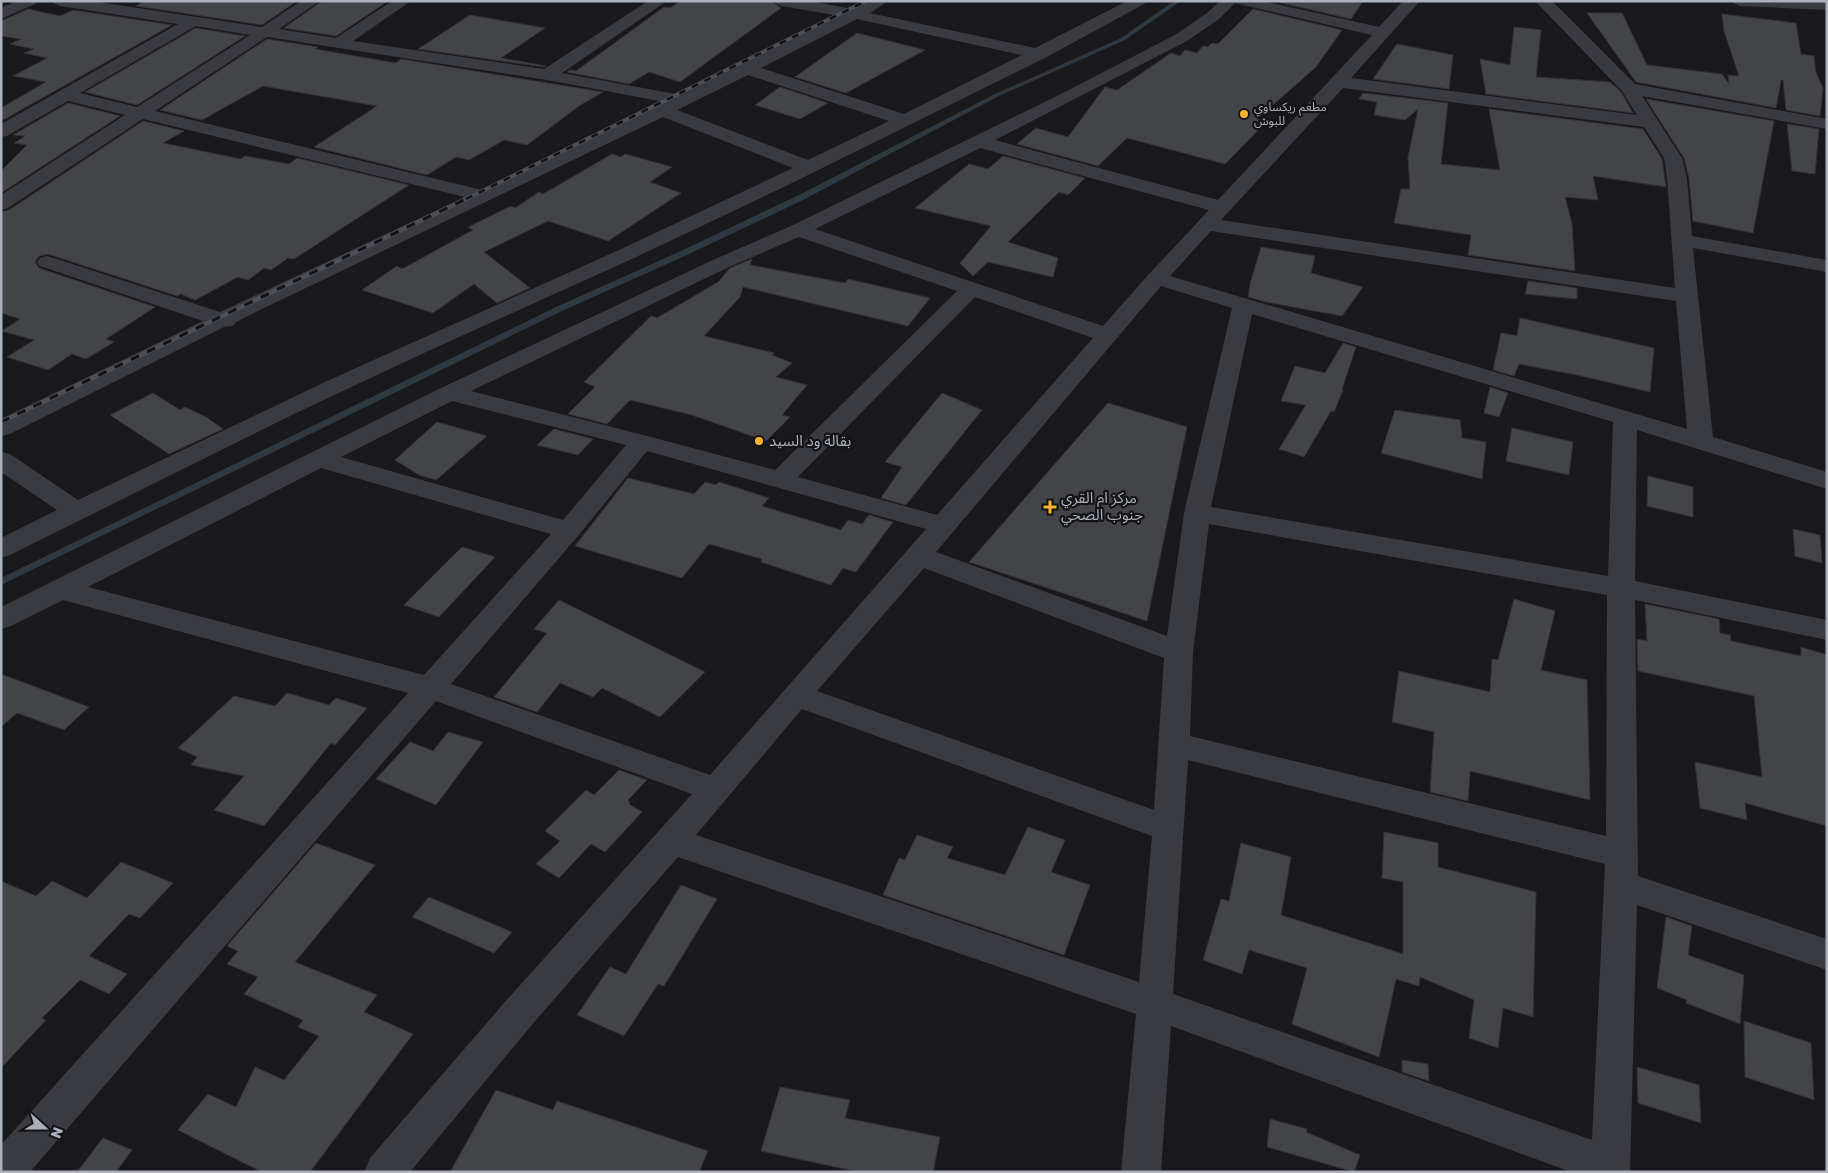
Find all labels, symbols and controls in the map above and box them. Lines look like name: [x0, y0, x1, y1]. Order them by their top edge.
place label: مطعم ريكساوي للبوش: [1254, 99, 1327, 128]
marker: مطعم ريكساوي للبوش: [1238, 108, 1250, 120]
place label: بقالة ود السيد: [769, 431, 851, 450]
marker: بقالة ود السيد: [753, 435, 765, 447]
place label: مركز ام القري جنوب الصحي: [1061, 488, 1143, 526]
marker: مركز ام القري جنوب الصحي: [1043, 500, 1057, 514]
north arrow: [20, 1103, 70, 1153]
text: N: [48, 1125, 67, 1141]

